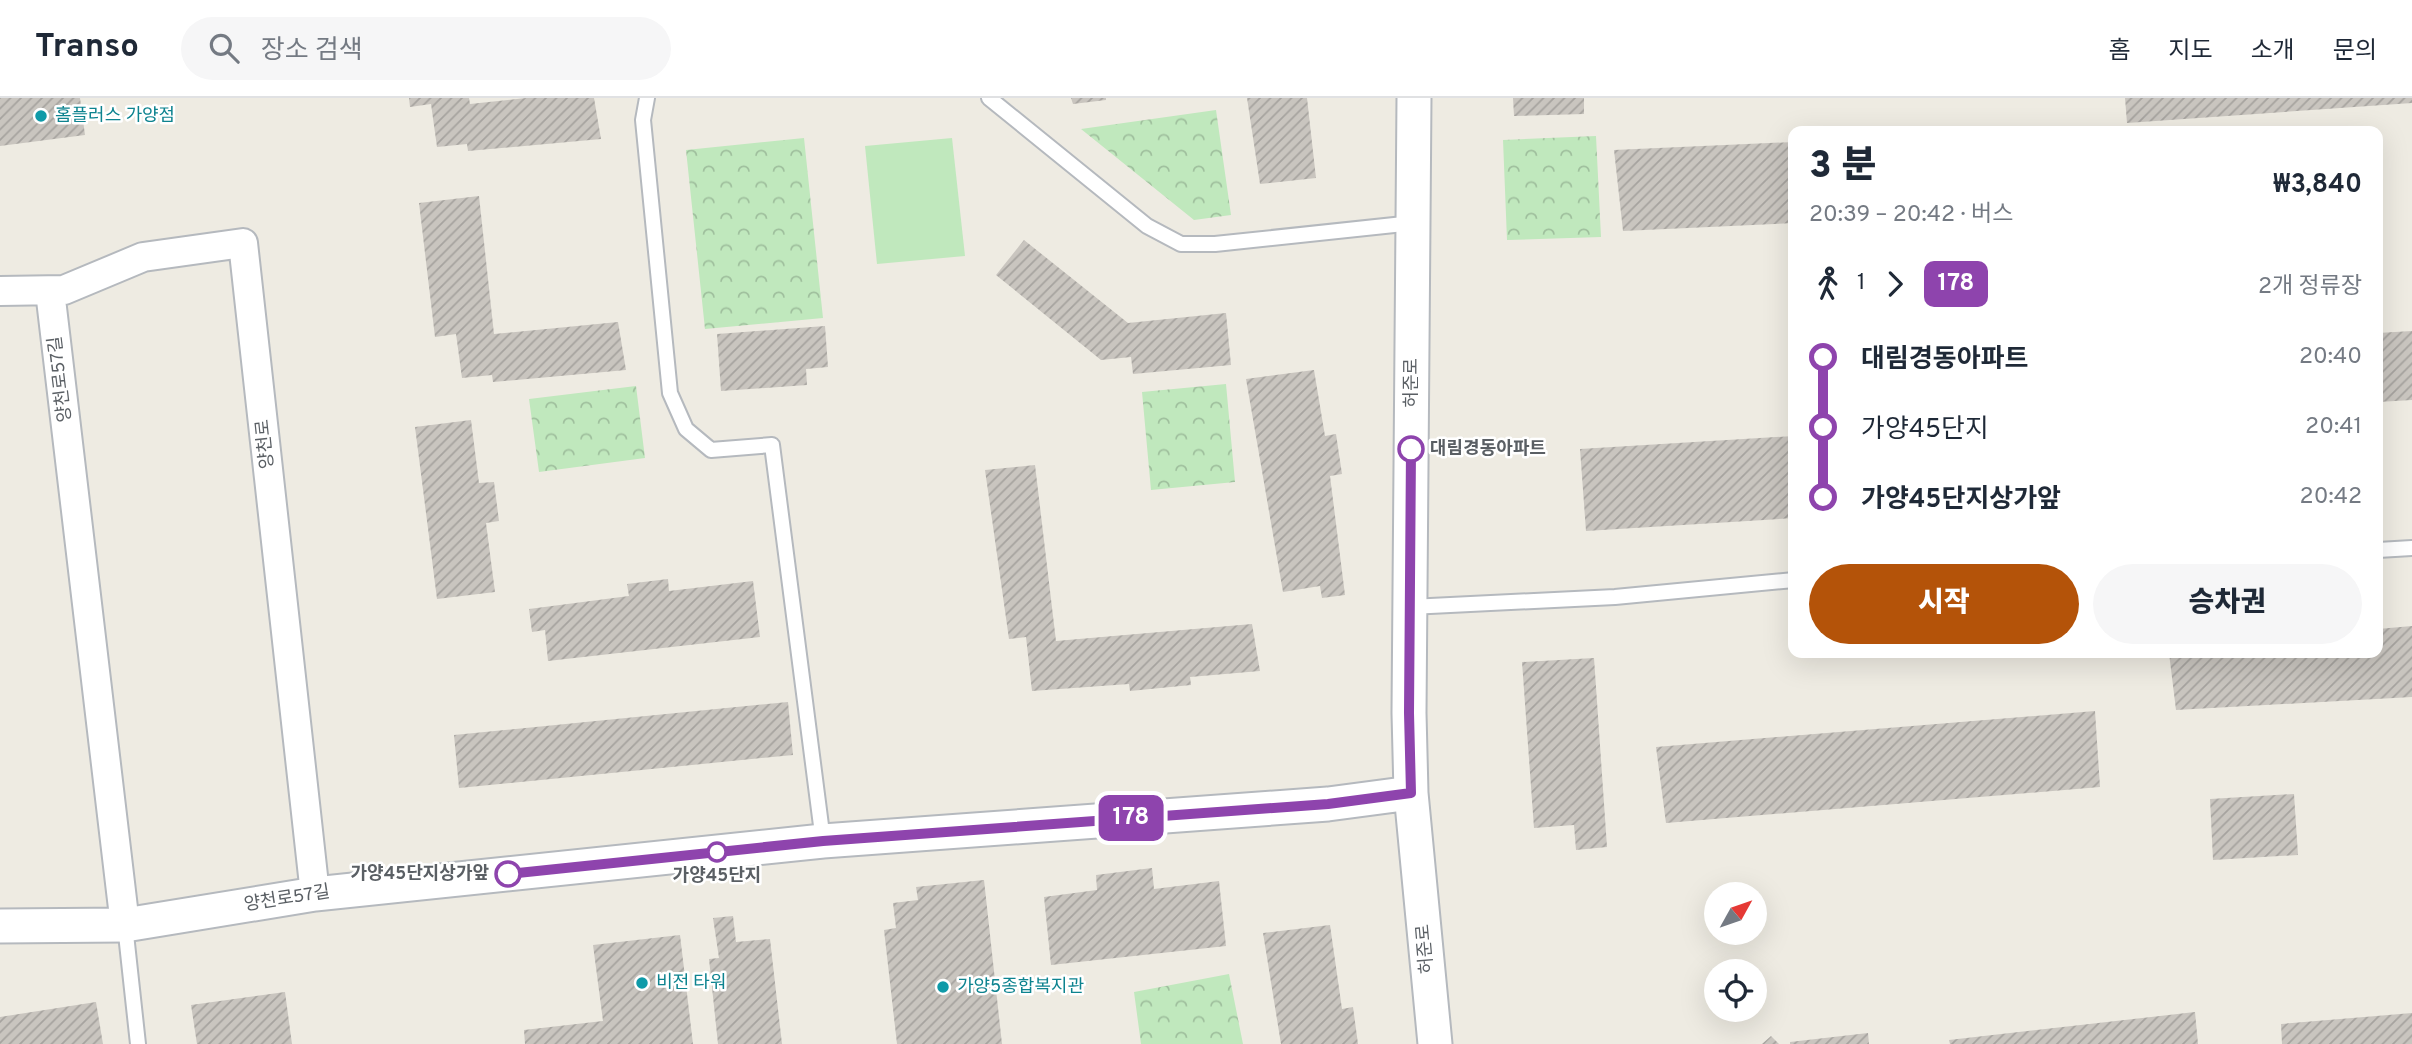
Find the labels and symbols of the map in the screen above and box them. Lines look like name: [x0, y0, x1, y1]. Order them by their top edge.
place label: 홈플러스 가양점: [55, 105, 175, 128]
marker: 홈플러스 가양점: [33, 108, 49, 124]
street label: 양천로57길: [44, 335, 78, 423]
street label: 허준로: [1401, 358, 1424, 408]
street label: 양천로: [252, 418, 280, 470]
marker: 대림경동아파트: [1398, 436, 1424, 462]
place label: 대림경동아파트: [1430, 438, 1546, 461]
line badge: 178: [1091, 795, 1171, 841]
marker: 가양45단지: [707, 842, 727, 862]
marker: 가양45단지상가앞: [495, 861, 521, 887]
place label: 가양45단지상가앞: [351, 863, 489, 886]
place label: 가양45단지: [673, 865, 761, 888]
street label: 양천로57길: [242, 881, 332, 917]
north arrow: [1704, 882, 1768, 945]
street label: 허준로: [1412, 923, 1440, 975]
place label: 비전 타워: [656, 972, 726, 995]
marker: 비전 타워: [634, 975, 650, 991]
place label: 가양5종합복지관: [957, 976, 1085, 999]
marker: 가양5종합복지관: [935, 979, 951, 995]

